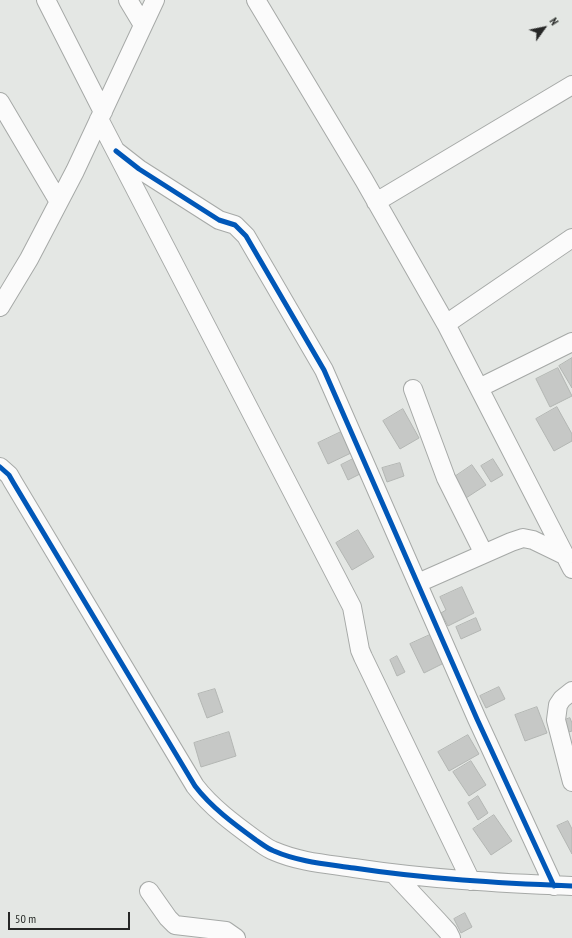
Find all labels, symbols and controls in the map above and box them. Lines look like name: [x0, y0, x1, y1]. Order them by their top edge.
north arrow: [524, 8, 564, 48]
text: N: [547, 15, 562, 28]
scale bar: [10, 904, 132, 930]
text: 50 m: [15, 911, 36, 926]

